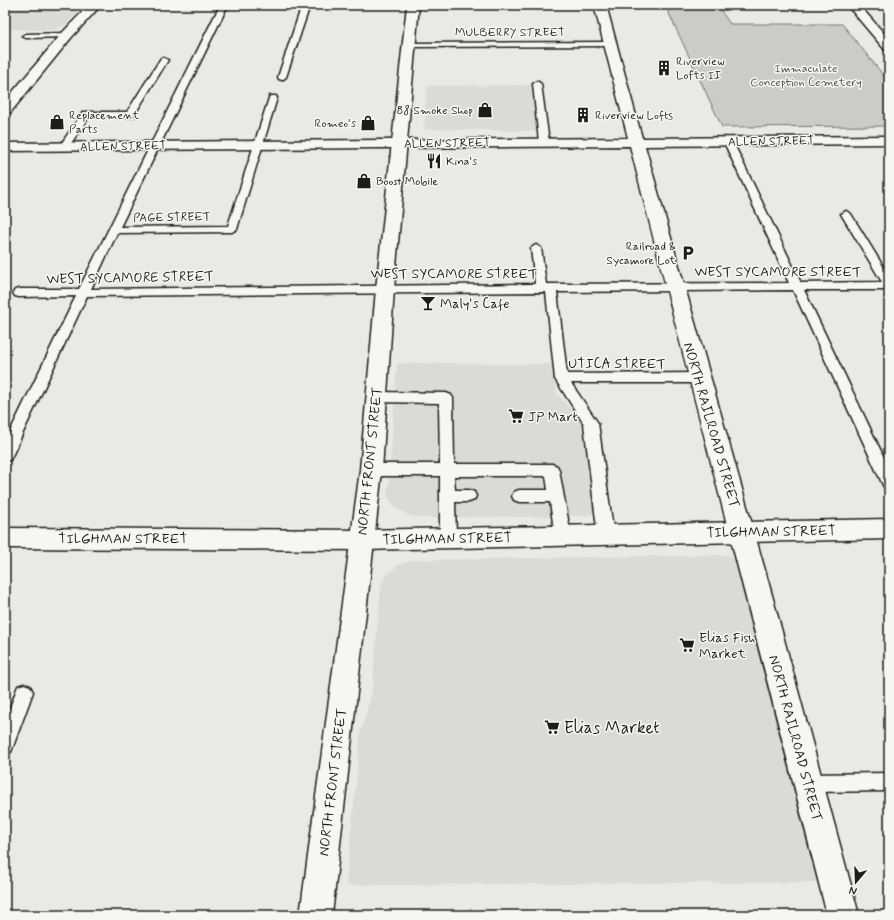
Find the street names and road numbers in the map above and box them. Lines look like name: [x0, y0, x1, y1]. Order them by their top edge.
street label: MULBERRY STREET: [455, 25, 565, 41]
street label: ALLEN STREET: [728, 133, 814, 151]
street label: ALLEN STREET: [404, 135, 490, 153]
street label: ALLEN STREET: [80, 138, 166, 156]
street label: PAGE STREET: [133, 209, 211, 227]
street label: WEST SYCAMORE STREET: [694, 263, 862, 281]
street label: WEST SYCAMORE STREET: [370, 265, 538, 283]
street label: WEST SYCAMORE STREET: [46, 268, 214, 288]
street label: NORTH RAILROAD STREET: [679, 340, 743, 510]
street label: UTICA STREET: [568, 355, 666, 373]
street label: NORTH FRONT STREET: [353, 386, 387, 536]
street label: TILGHMAN STREET: [706, 522, 836, 542]
street label: TILGHMAN STREET: [382, 529, 512, 549]
street label: TILGHMAN STREET: [58, 530, 188, 548]
street label: NORTH RAILROAD STREET: [764, 653, 826, 823]
street label: NORTH FRONT STREET: [315, 707, 351, 857]

